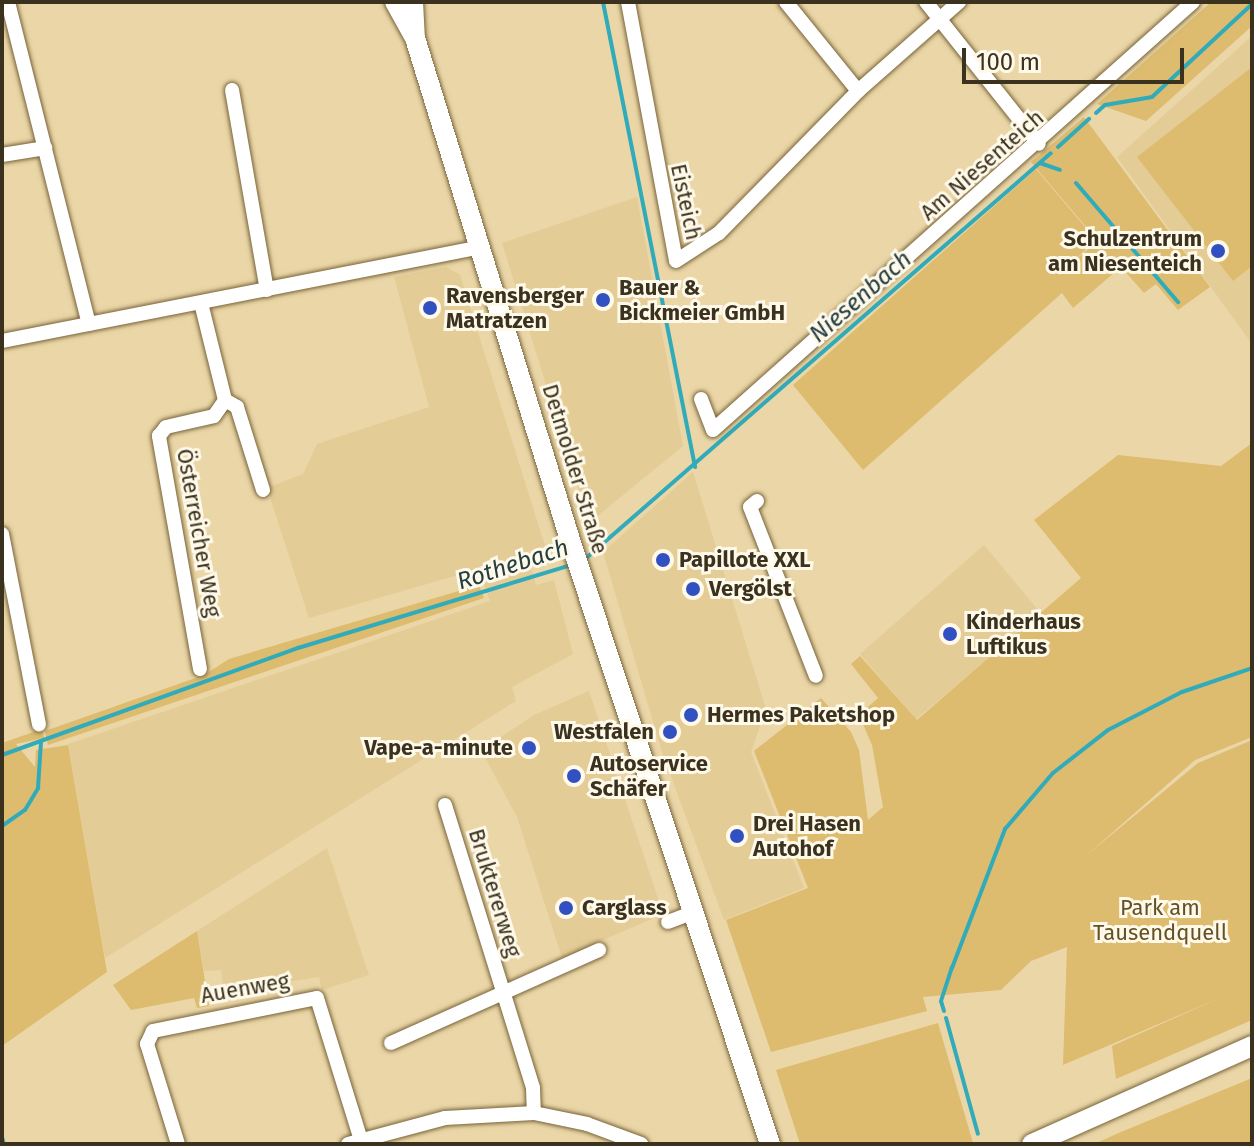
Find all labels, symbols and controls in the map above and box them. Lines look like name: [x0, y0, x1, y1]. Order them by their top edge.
scale bar: [966, 32, 1188, 82]
text: 100 m: [976, 48, 1040, 76]
street label: Am Niesenteich: [915, 104, 1049, 226]
street label: Eisteich: [665, 161, 707, 243]
place label: Schulzentrum am Niesenteich: [1048, 225, 1202, 276]
marker: Schulzentrum am Niesenteich: [1209, 242, 1227, 260]
water label: Niesenbach: [804, 245, 918, 349]
place label: Bauer & Bickmeier GmbH: [619, 274, 785, 326]
place label: Ravensberger Matratzen: [446, 282, 584, 334]
marker: Bauer & Bickmeier GmbH: [594, 291, 612, 309]
marker: Ravensberger Matratzen: [421, 299, 439, 317]
street label: Detmolder Straße: [537, 381, 613, 557]
street label: Österreicher Weg: [171, 447, 227, 619]
water label: Rothebach: [454, 533, 572, 597]
place label: Papillote XXL: [679, 547, 811, 573]
marker: Papillote XXL: [654, 551, 672, 569]
place label: Vergölst: [709, 576, 792, 602]
marker: Vergölst: [684, 580, 702, 598]
place label: Kinderhaus Luftikus: [966, 608, 1081, 660]
marker: Kinderhaus Luftikus: [941, 625, 959, 643]
place label: Hermes Paketshop: [707, 702, 895, 728]
marker: Hermes Paketshop: [682, 706, 700, 724]
place label: Westfalen: [554, 719, 654, 745]
marker: Westfalen: [661, 723, 679, 741]
place label: Vape-a-minute: [364, 735, 513, 761]
marker: Vape-a-minute: [520, 739, 538, 757]
place label: Autoservice Schäfer: [590, 750, 708, 802]
marker: Autoservice Schäfer: [565, 767, 583, 785]
place label: Drei Hasen Autohof: [753, 810, 861, 862]
street label: Bruktererweg: [463, 826, 527, 960]
marker: Drei Hasen Autohof: [728, 827, 746, 845]
park label: Park am Tausendquell: [1093, 894, 1227, 946]
place label: Carglass: [582, 895, 667, 921]
marker: Carglass: [557, 899, 575, 917]
street label: Auenweg: [199, 967, 291, 1009]

